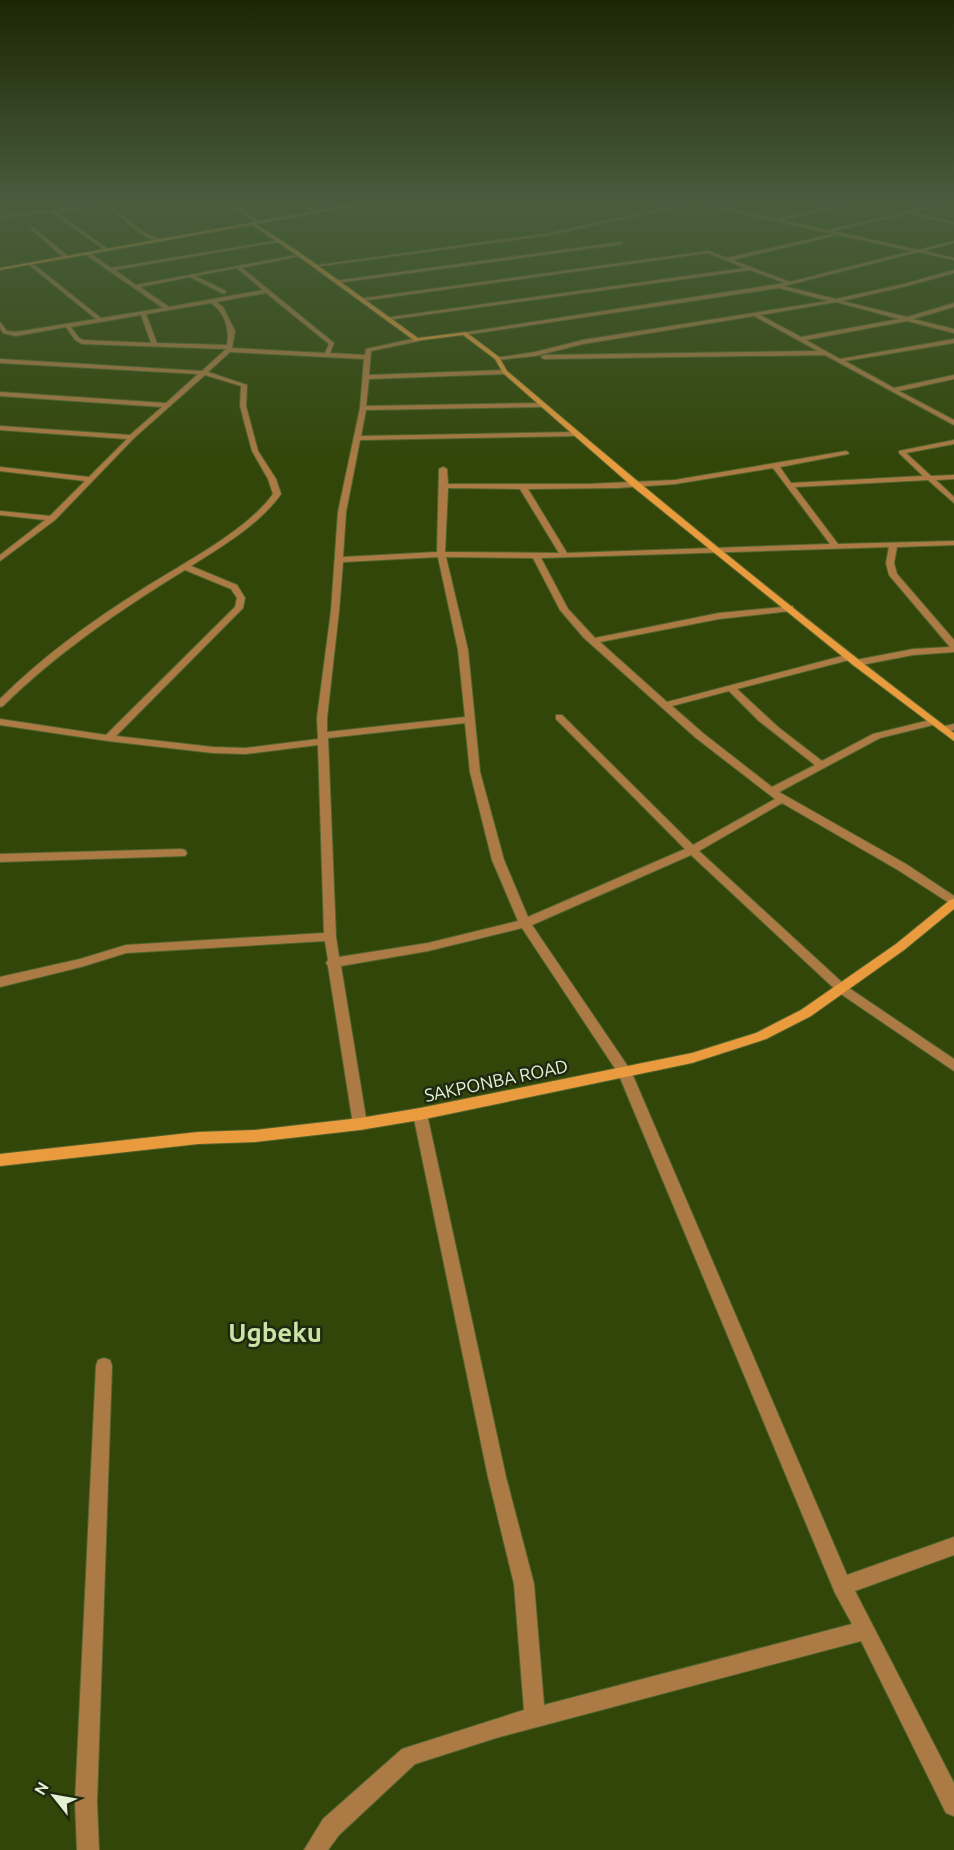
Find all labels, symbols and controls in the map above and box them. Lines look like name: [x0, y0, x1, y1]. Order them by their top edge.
street label: SAKPONBA ROAD: [422, 1055, 570, 1105]
district label: Ugbeku: [228, 1318, 322, 1347]
north arrow: [24, 1766, 84, 1826]
text: N: [30, 1779, 52, 1798]

